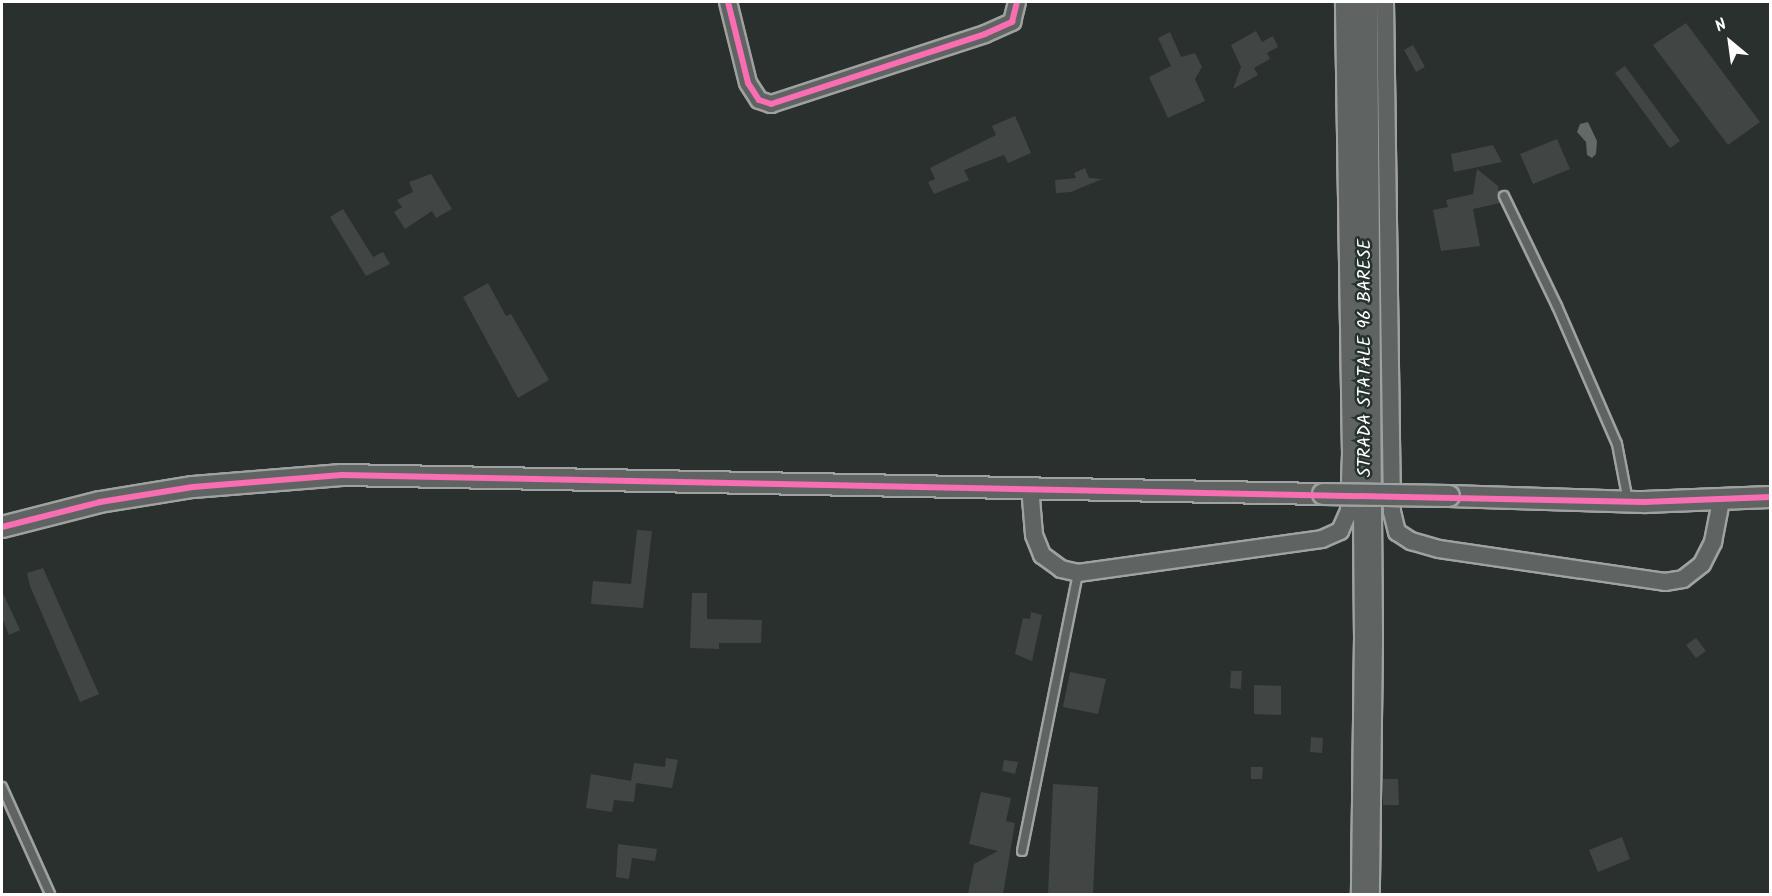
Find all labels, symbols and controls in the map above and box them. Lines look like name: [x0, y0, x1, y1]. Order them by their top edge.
north arrow: [1700, 12, 1760, 72]
text: N: [1711, 12, 1732, 39]
street label: STRADA STATALE 96 BARESE: [1355, 239, 1377, 477]

